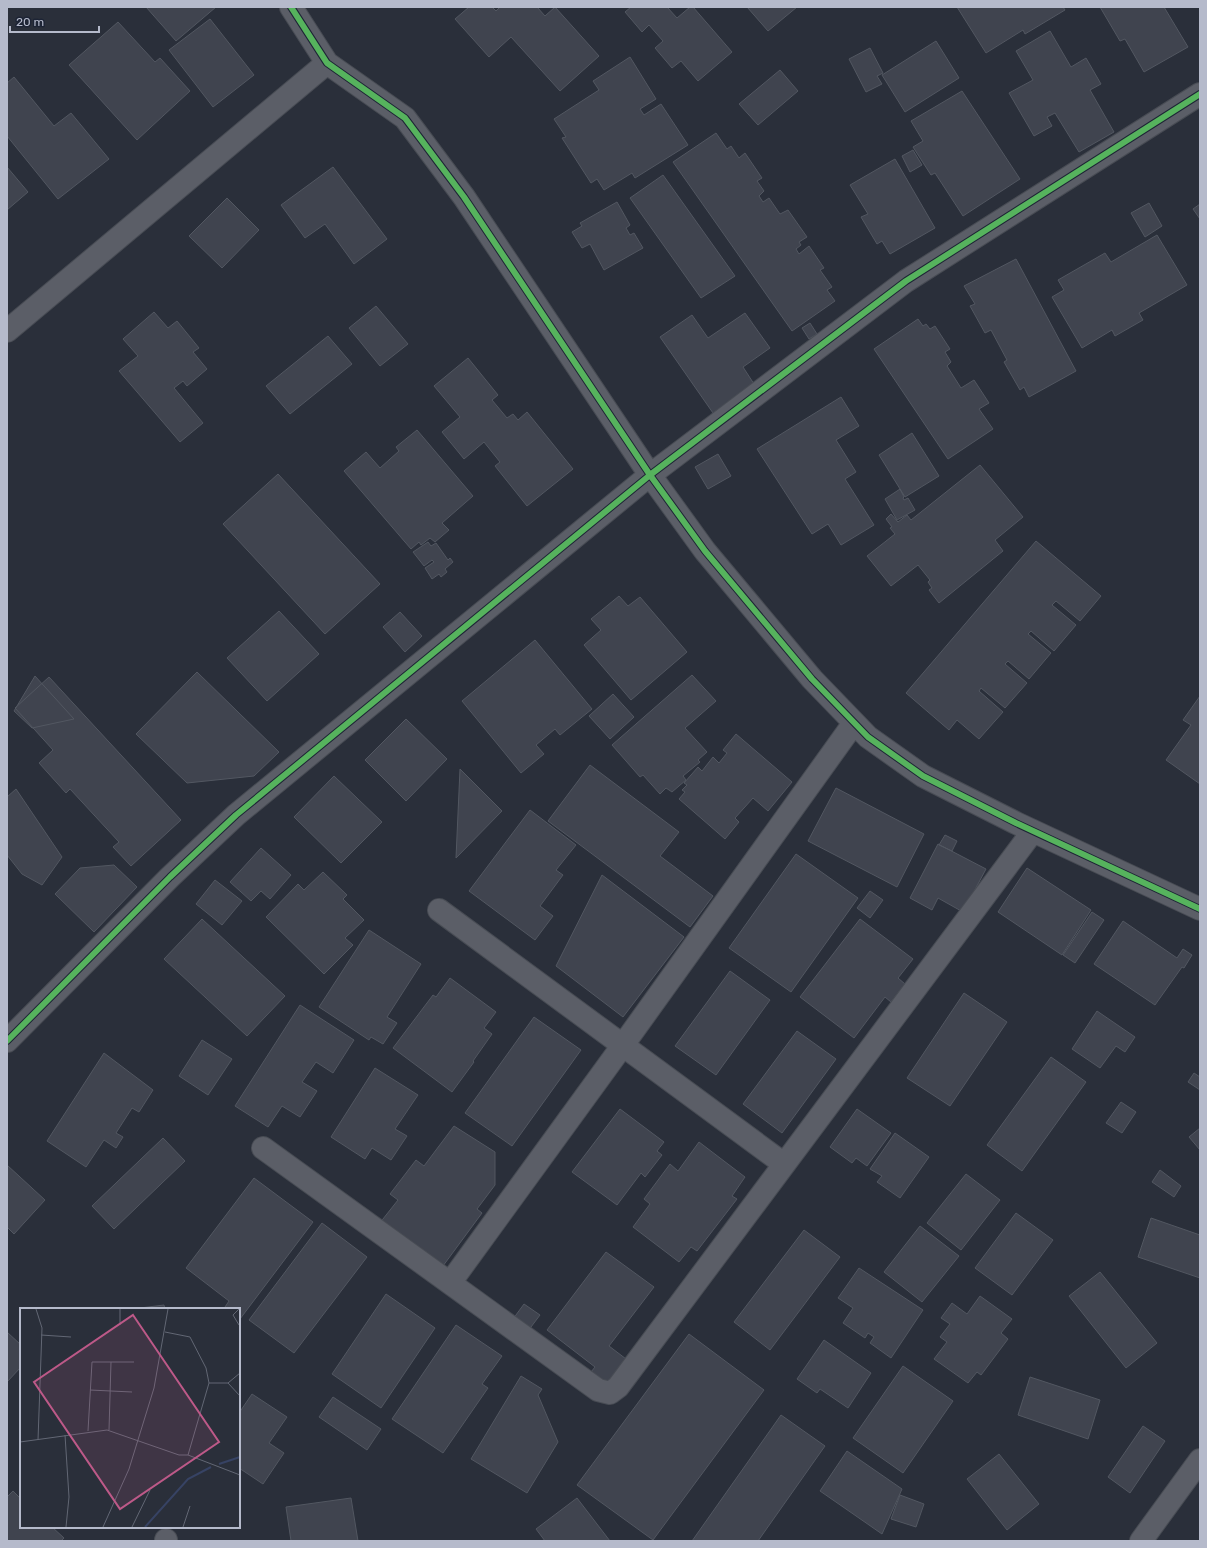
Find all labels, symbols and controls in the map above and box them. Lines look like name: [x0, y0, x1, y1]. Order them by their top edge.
scale bar: [10, 8, 99, 34]
text: 20 m: [16, 15, 44, 29]
inset map: [20, 1308, 240, 1528]

